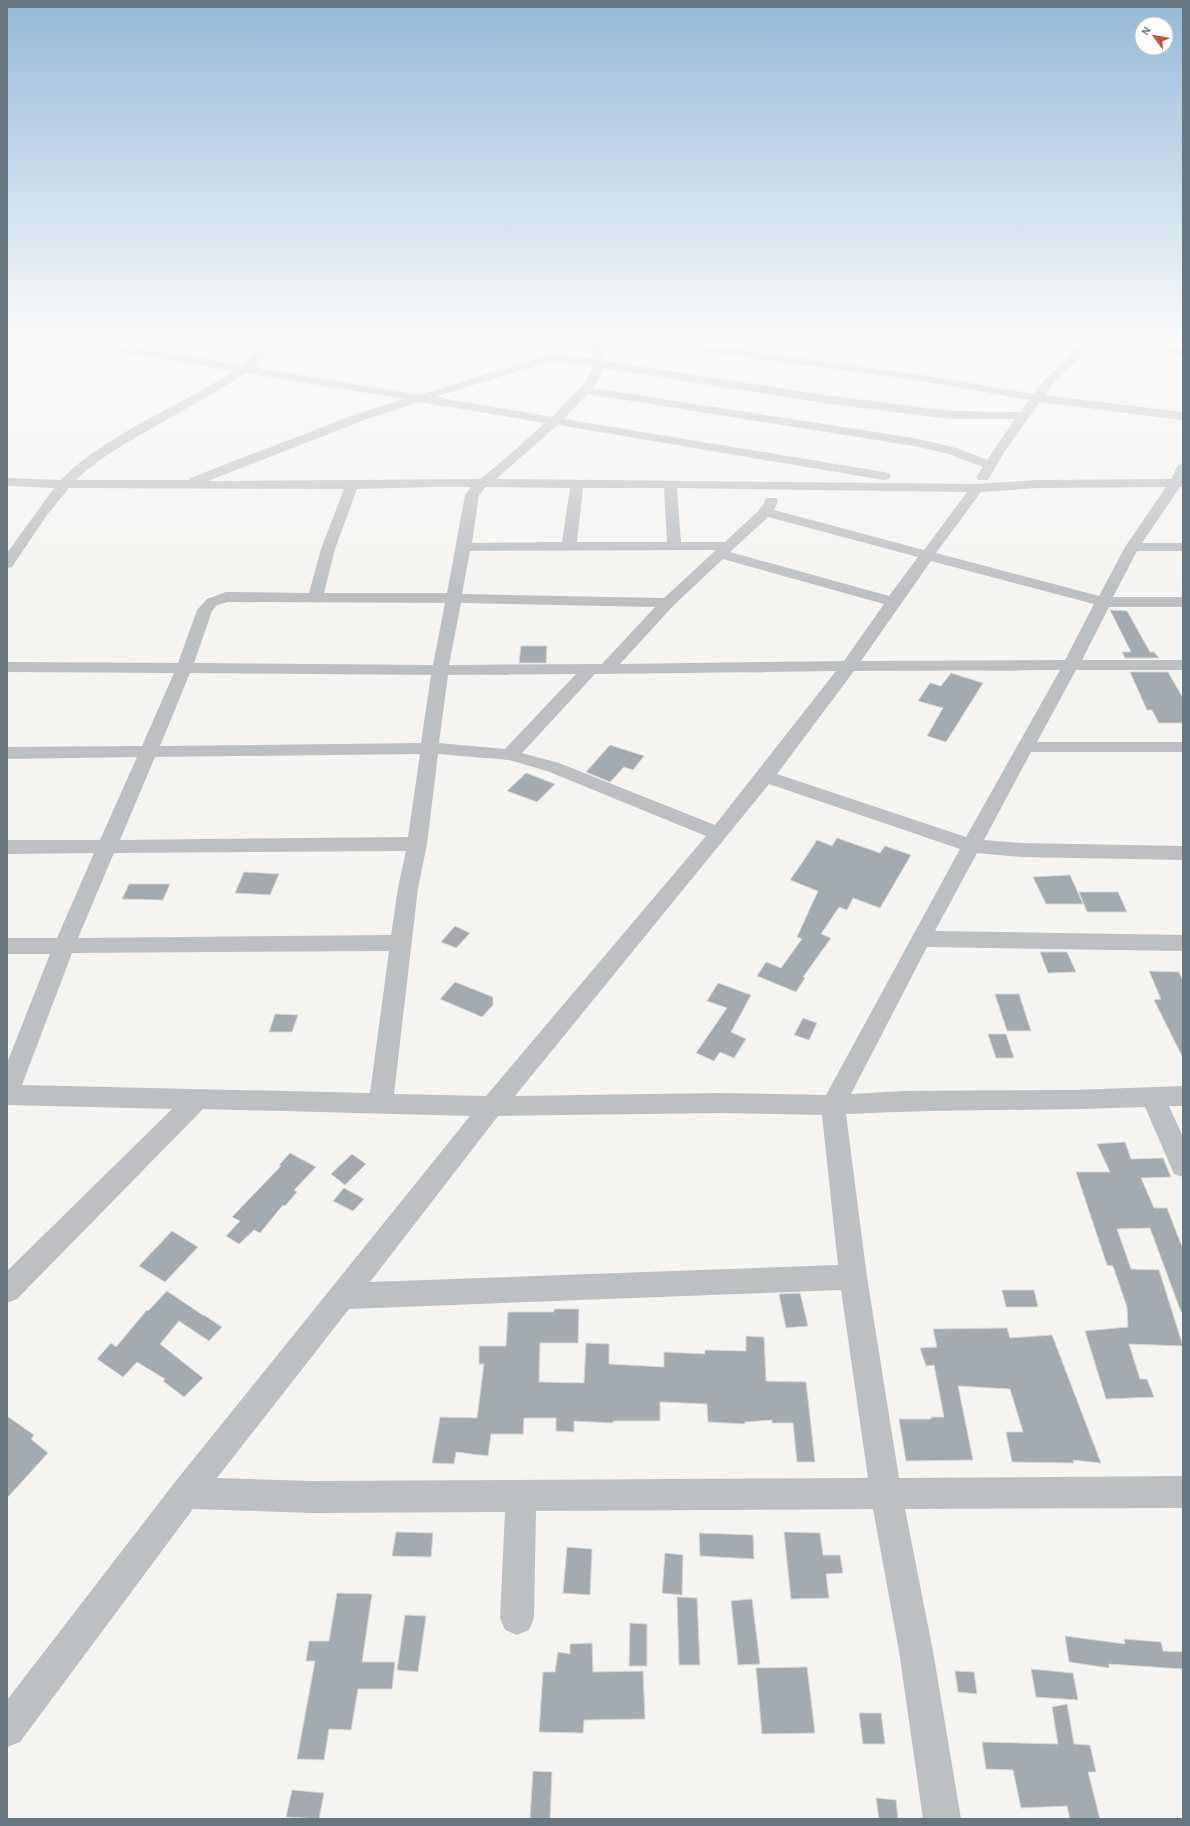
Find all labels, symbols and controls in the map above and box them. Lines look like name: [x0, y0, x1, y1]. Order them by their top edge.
north arrow: [1134, 16, 1174, 56]
text: N: [1139, 25, 1153, 37]

